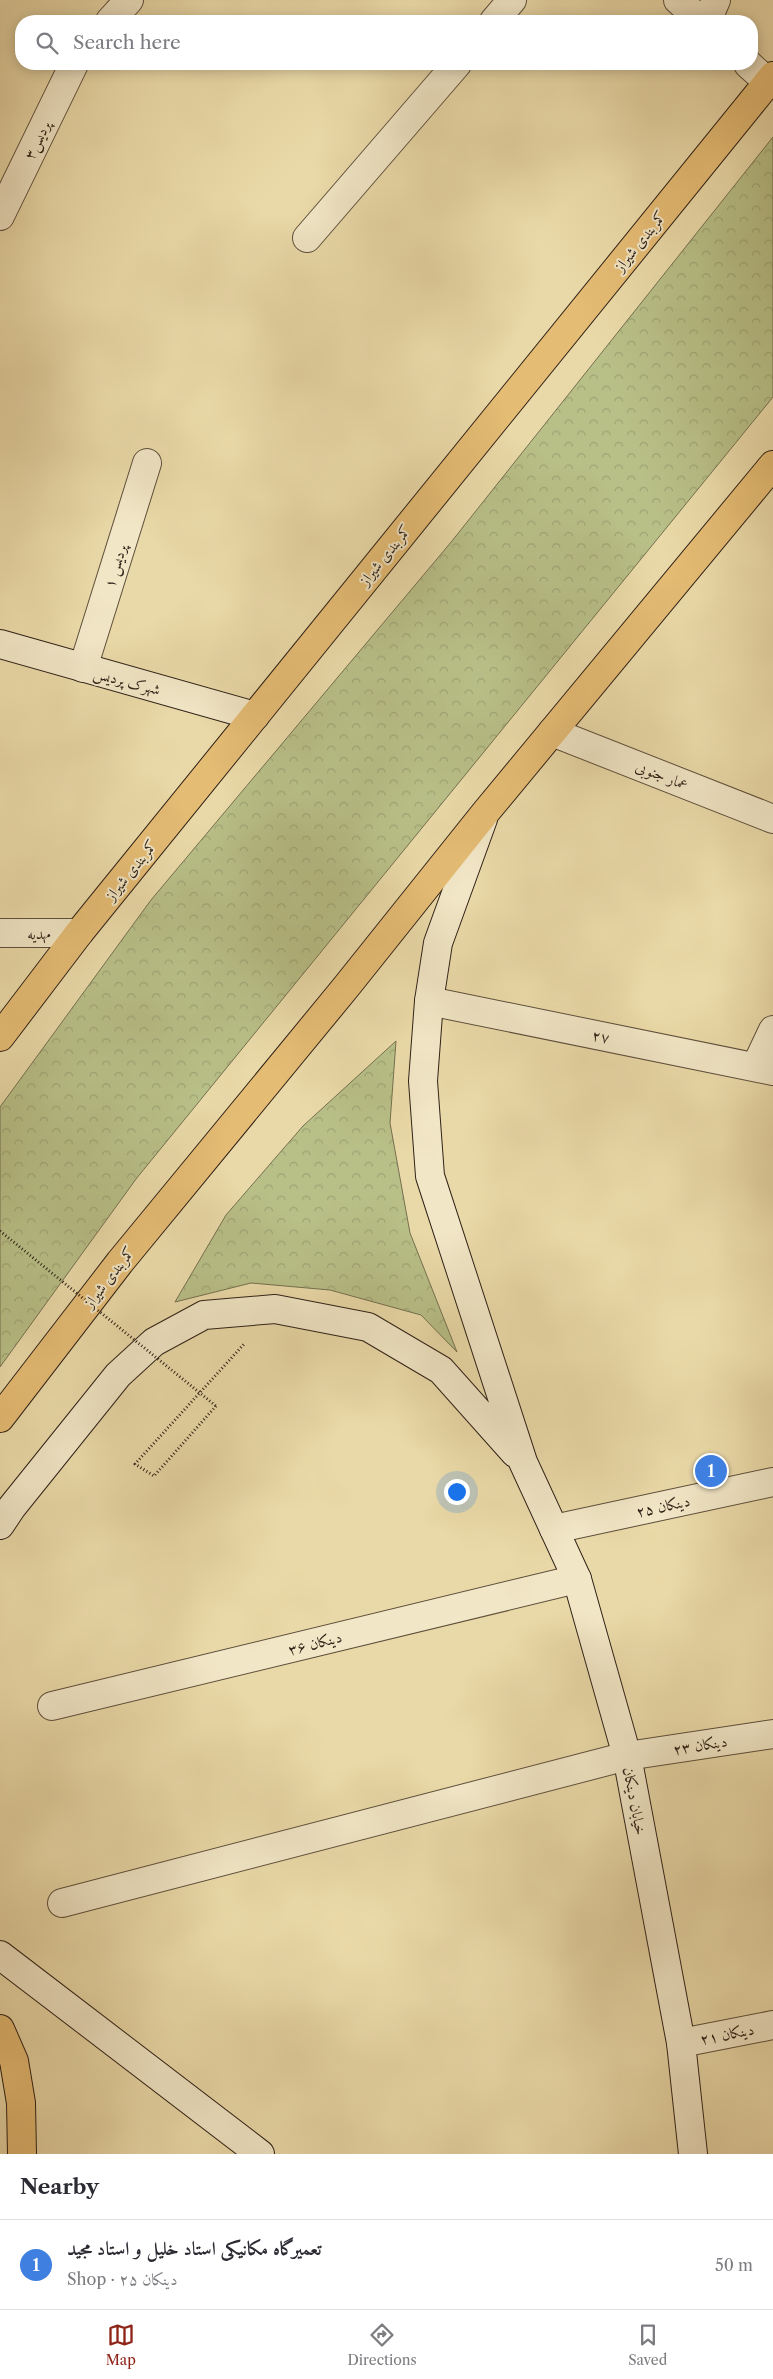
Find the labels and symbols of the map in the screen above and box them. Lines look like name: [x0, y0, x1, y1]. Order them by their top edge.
street label: پردیس۳: [20, 116, 56, 163]
street label: کمربندی شیراز: [609, 207, 671, 277]
street label: کمربندی شیراز: [354, 521, 416, 591]
street label: پردیس ۱: [99, 541, 132, 590]
street label: شهرک پردیس: [91, 663, 163, 700]
street label: عمار جنوبی: [632, 756, 691, 796]
street label: کمربندی شیراز: [100, 836, 162, 906]
street label: مهدیه: [27, 924, 51, 944]
street label: ۲۷: [591, 1025, 611, 1047]
street label: کمربندی شیراز: [78, 1243, 140, 1314]
pin: 1: [695, 1452, 727, 1490]
your location: [444, 1479, 470, 1505]
street label: ۲۵ دینکان: [634, 1491, 692, 1522]
street label: ۳۶ دینکان: [286, 1627, 344, 1660]
street label: ۲۳ دینکان: [672, 1731, 729, 1760]
street label: خیابان دینکان: [618, 1765, 651, 1837]
street label: ۲۱ دینکان: [698, 2019, 756, 2050]

